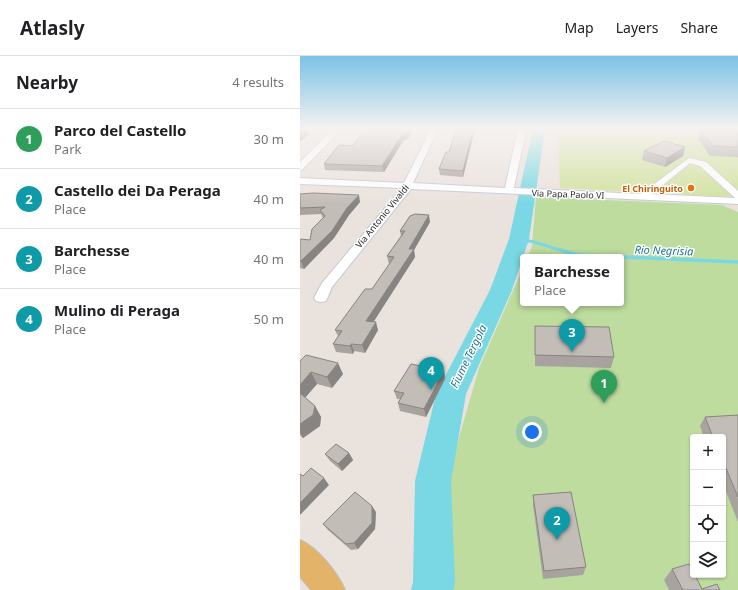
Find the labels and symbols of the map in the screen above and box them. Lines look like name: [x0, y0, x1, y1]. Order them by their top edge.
street label: Via Antonio Vivaldi: [352, 181, 412, 251]
place label: El Chiringuito: [622, 182, 683, 195]
marker: El Chiringuito: [686, 183, 696, 193]
street label: Via Papa Paolo VI: [531, 186, 605, 202]
water label: Rio Negrisia: [634, 241, 694, 259]
pin: 3: [559, 319, 585, 352]
water label: Fiume Tergola: [446, 321, 490, 390]
pin: 4: [418, 357, 444, 390]
pin: 1: [591, 370, 617, 403]
your location: [522, 422, 542, 442]
pin: 2: [544, 507, 570, 540]

